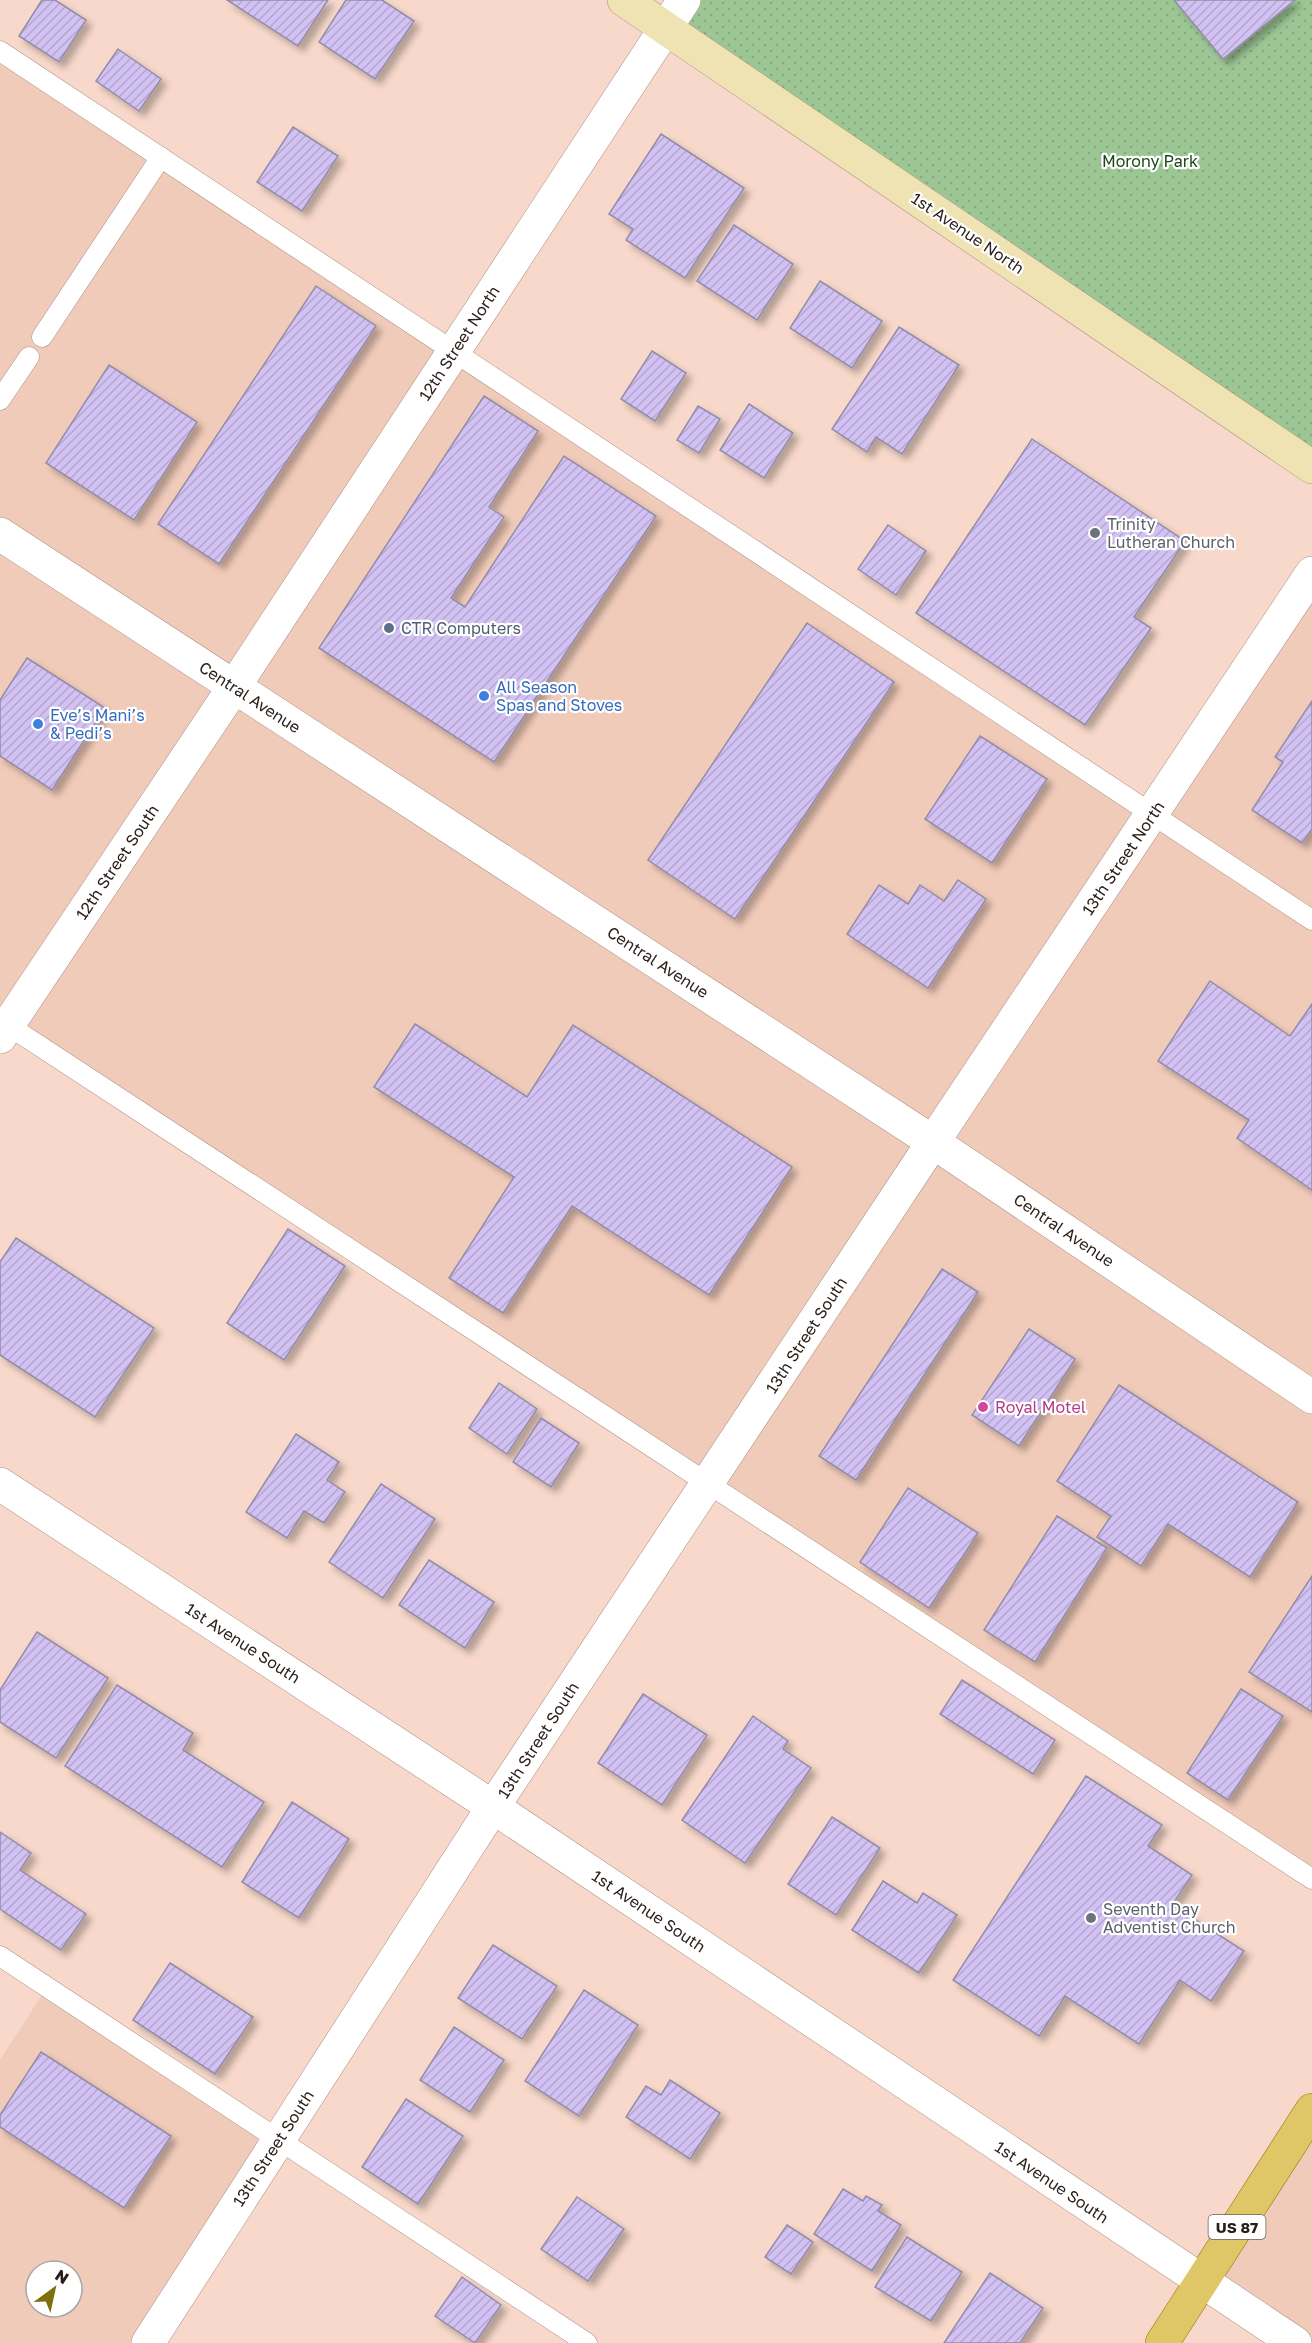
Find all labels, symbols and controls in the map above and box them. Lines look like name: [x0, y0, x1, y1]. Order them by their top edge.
park label: Morony Park: [1102, 151, 1198, 171]
street label: 1st Avenue North: [908, 188, 1028, 278]
street label: 12th Street North: [414, 282, 504, 404]
place label: Trinity Lutheran Church: [1107, 514, 1235, 552]
marker: Trinity Lutheran Church: [1088, 526, 1102, 540]
place label: CTR Computers: [401, 618, 521, 638]
marker: CTR Computers: [382, 621, 396, 635]
street label: Central Avenue: [196, 657, 304, 737]
place label: All Season Spas and Stoves: [496, 677, 622, 715]
marker: All Season Spas and Stoves: [477, 689, 491, 703]
place label: Eve’s Mani’s & Pedi’s: [50, 705, 145, 743]
marker: Eve’s Mani’s & Pedi’s: [31, 717, 45, 731]
street label: 13th Street North: [1077, 797, 1169, 919]
street label: 12th Street South: [71, 801, 163, 923]
street label: Central Avenue: [604, 922, 712, 1002]
street label: Central Avenue: [1010, 1189, 1118, 1271]
street label: 13th Street South: [761, 1273, 851, 1397]
place label: Royal Motel: [995, 1397, 1086, 1417]
marker: Royal Motel: [976, 1400, 990, 1414]
street label: 1st Avenue South: [182, 1598, 304, 1688]
street label: 13th Street South: [493, 1678, 583, 1802]
street label: 1st Avenue South: [588, 1866, 710, 1956]
place label: Seventh Day Adventist Church: [1103, 1899, 1236, 1937]
marker: Seventh Day Adventist Church: [1084, 1911, 1098, 1925]
street label: 13th Street South: [228, 2086, 318, 2210]
street label: 1st Avenue South: [991, 2137, 1113, 2227]
road number: US 87: [1208, 2215, 1266, 2239]
north arrow: [24, 2259, 84, 2319]
text: N: [52, 2265, 73, 2288]

